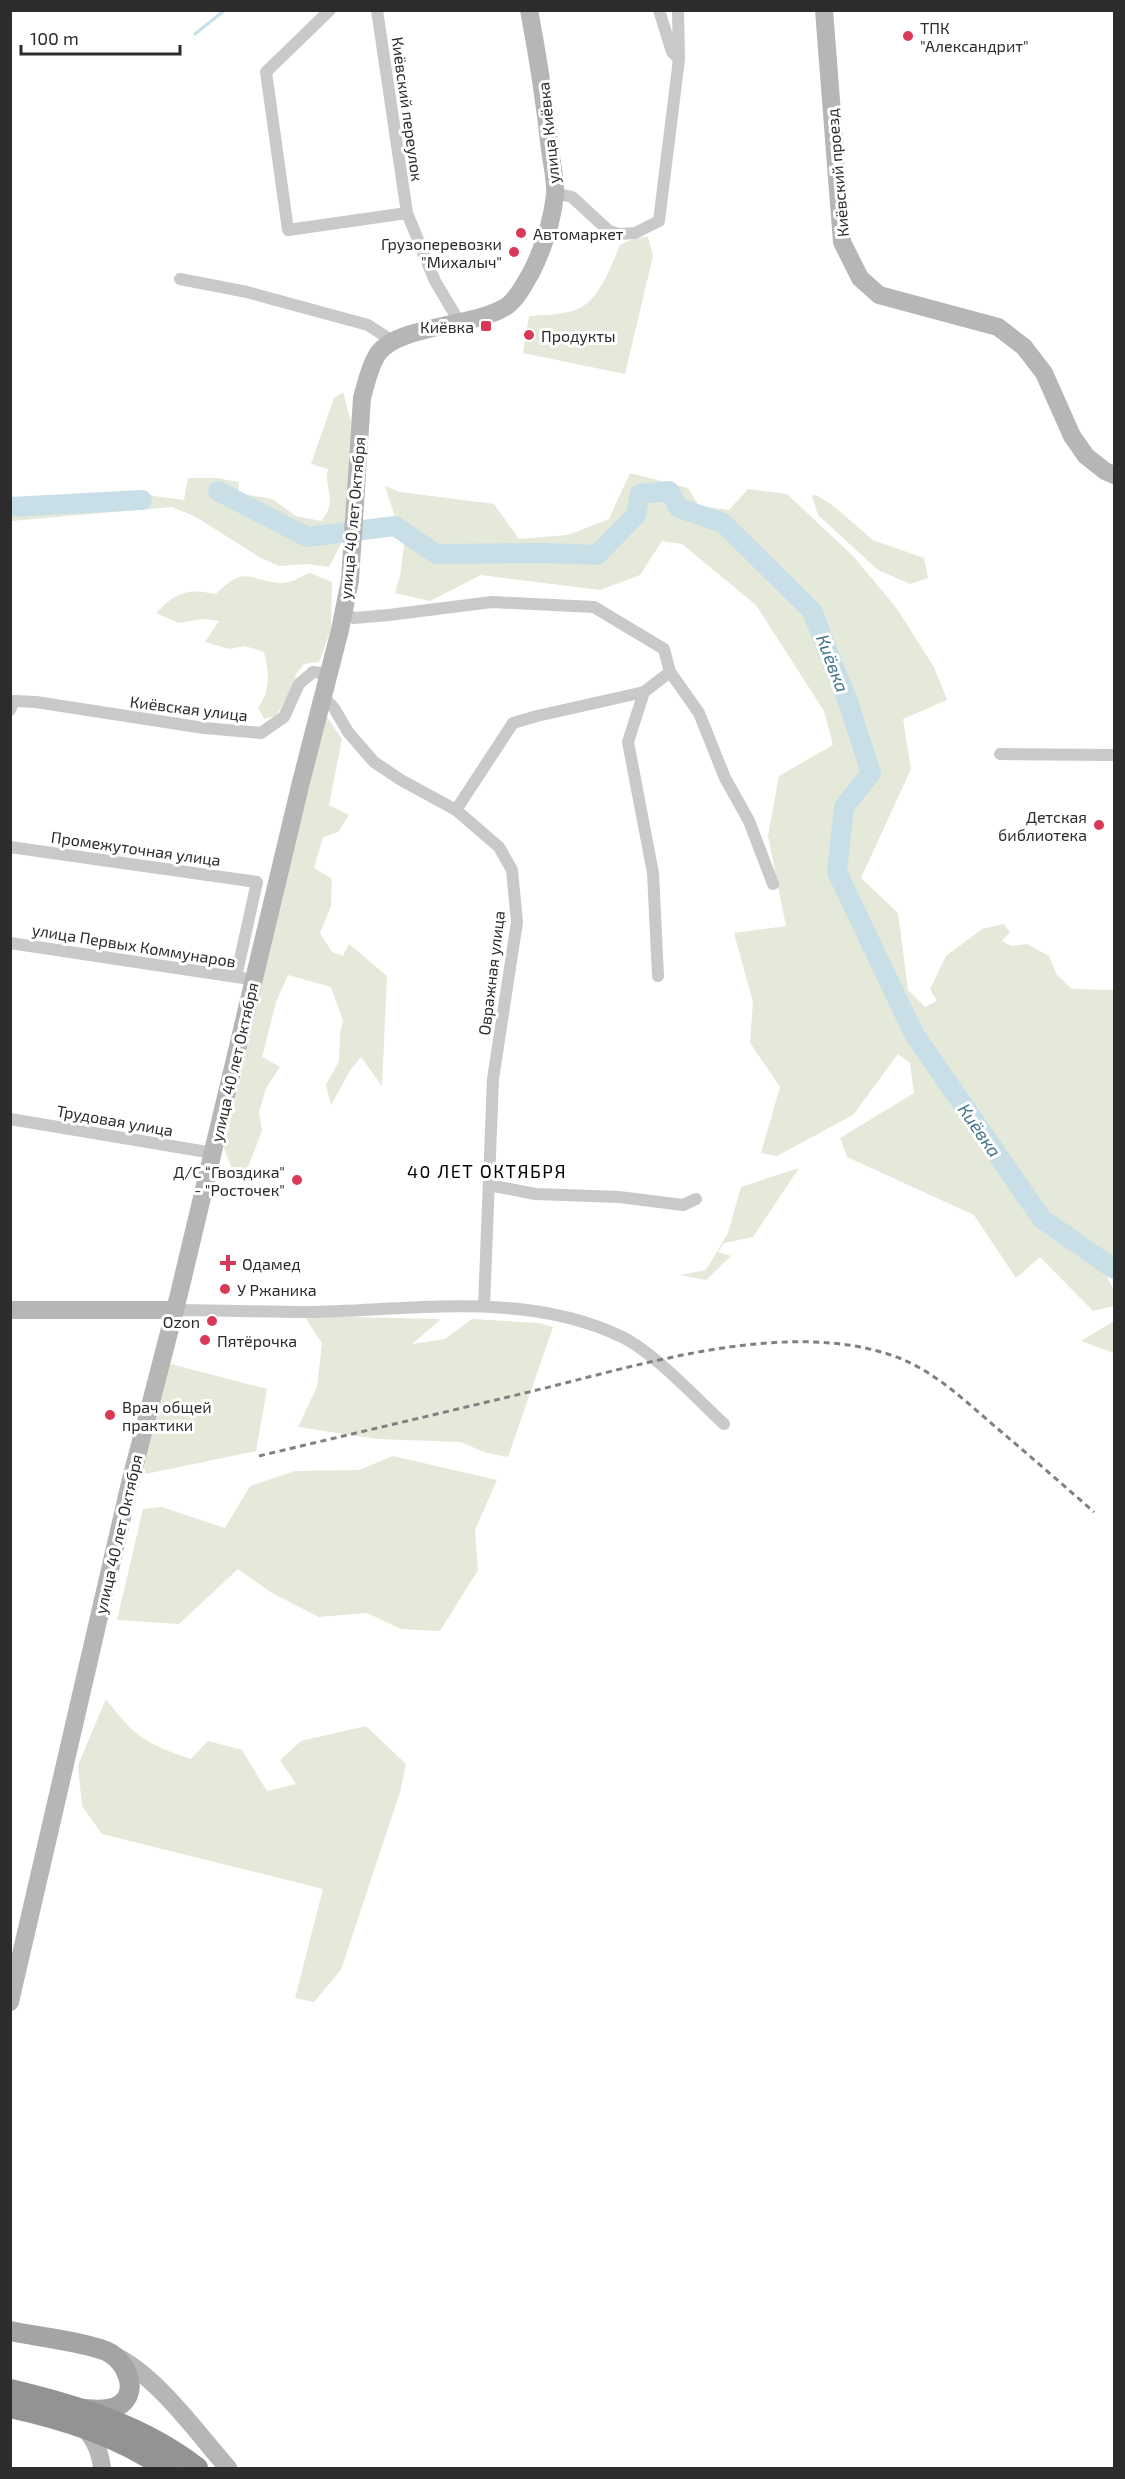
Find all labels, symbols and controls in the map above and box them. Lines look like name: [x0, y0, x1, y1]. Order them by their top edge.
scale bar: [21, 18, 180, 56]
place label: ТПК "Александрит": [920, 18, 1029, 55]
text: 100 m: [30, 27, 79, 49]
marker: ТПК "Александрит": [901, 29, 915, 43]
street label: Киёвский переулок: [387, 36, 428, 183]
street label: улица Киёвка: [533, 81, 564, 185]
street label: Киёвский проезд: [822, 108, 852, 238]
place label: Автомаркет: [533, 224, 624, 243]
marker: Автомаркет: [514, 226, 528, 240]
place label: Грузоперевозки "Михалыч": [381, 234, 502, 271]
marker: Грузоперевозки "Михалыч": [507, 245, 521, 259]
place label: Киёвка: [420, 317, 474, 336]
marker: Киёвка: [479, 319, 493, 333]
place label: Продукты: [541, 326, 616, 346]
marker: Продукты: [522, 328, 536, 342]
street label: улица 40 лет Октября: [335, 436, 370, 600]
water label: Киёвка: [812, 631, 854, 695]
street label: Киёвская улица: [129, 691, 249, 726]
place label: Детская библиотека: [998, 807, 1087, 844]
marker: Детская библиотека: [1092, 818, 1106, 832]
street label: Промежуточная улица: [50, 827, 222, 870]
street label: Овражная улица: [474, 910, 509, 1037]
street label: улица Первых Коммунаров: [31, 920, 237, 971]
street label: улица 40 лет Октября: [206, 980, 263, 1144]
water label: Киёвка: [954, 1099, 1006, 1161]
street label: Трудовая улица: [55, 1100, 175, 1141]
district label: 40 ЛЕТ ОКТЯБРЯ: [407, 1160, 567, 1182]
place label: Д/С “Гвоздика" - "Росточек": [173, 1162, 285, 1199]
marker: Д/С “Гвоздика" - "Росточек": [290, 1173, 304, 1187]
marker: Одамед: [219, 1254, 237, 1272]
place label: Одамед: [242, 1254, 301, 1273]
place label: У Ржаника: [237, 1280, 317, 1299]
marker: У Ржаника: [218, 1282, 232, 1296]
place label: Ozon: [163, 1312, 200, 1331]
marker: Ozon: [205, 1314, 219, 1328]
place label: Пятёрочка: [217, 1331, 297, 1350]
marker: Пятёрочка: [198, 1333, 212, 1347]
place label: Врач общей практики: [122, 1397, 212, 1434]
marker: Врач общей практики: [103, 1408, 117, 1422]
street label: улица 40 лет Октября: [90, 1452, 147, 1616]

